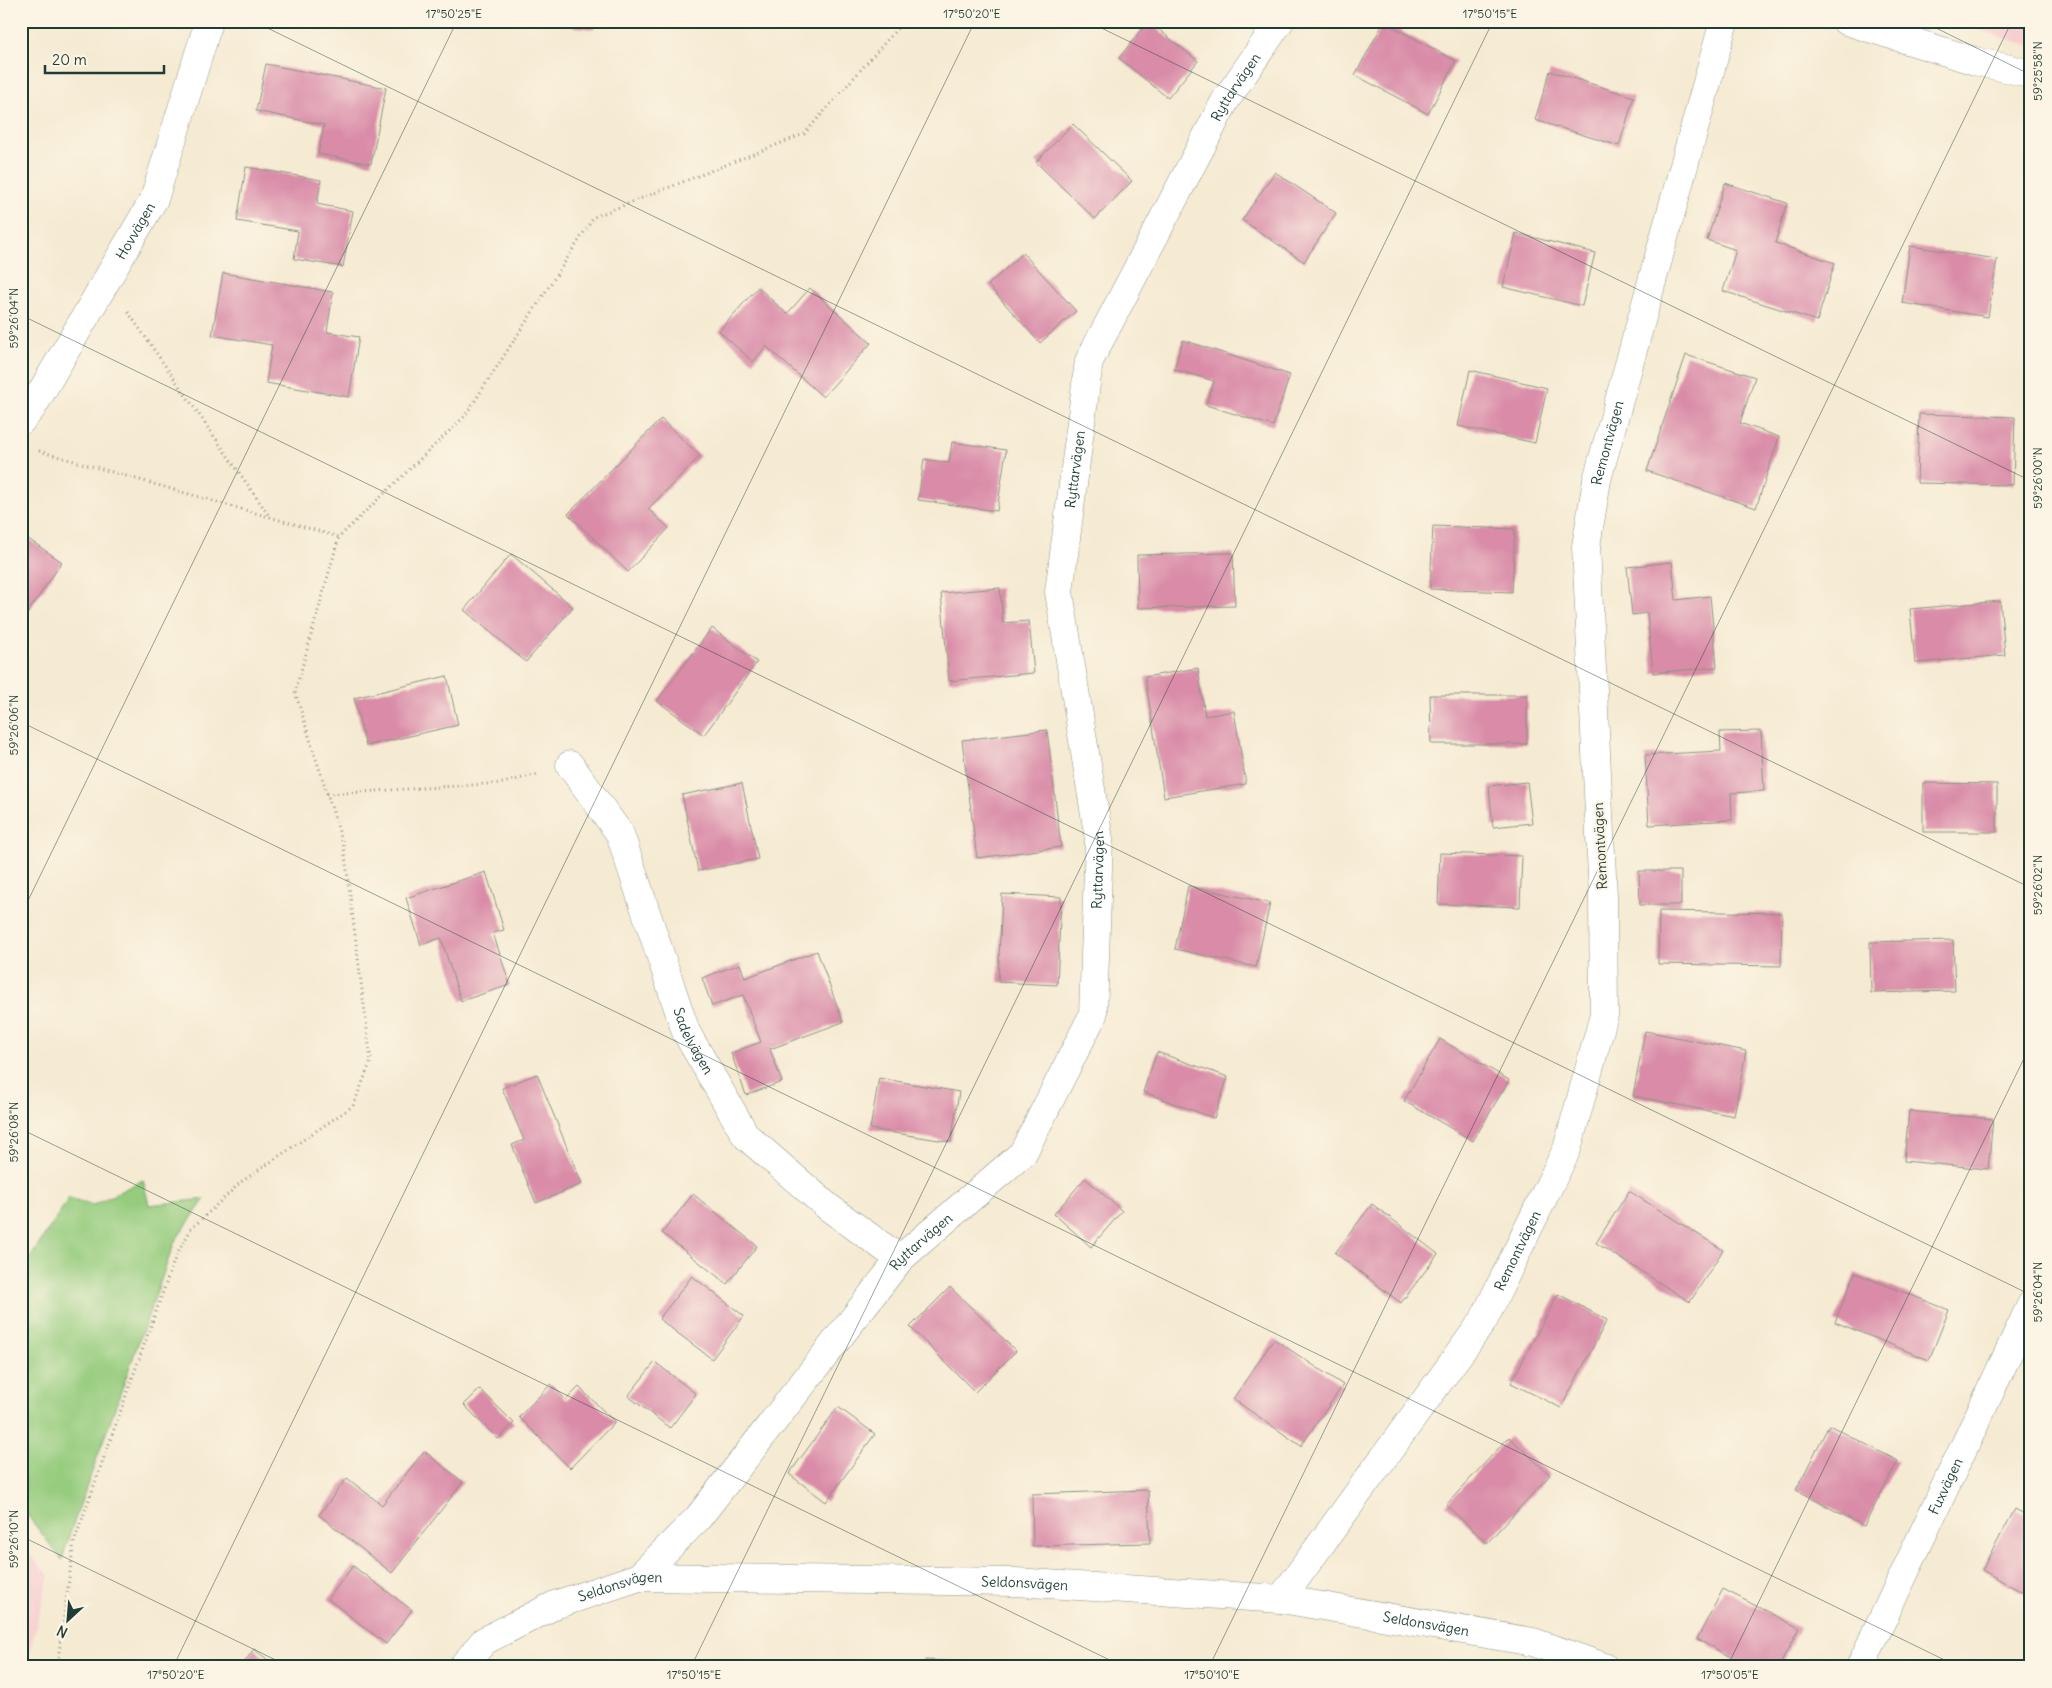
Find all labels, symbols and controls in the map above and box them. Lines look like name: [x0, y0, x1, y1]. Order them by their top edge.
text: 17°50'25"E: [426, 6, 482, 21]
text: 17°50'20"E: [943, 6, 1001, 21]
text: 17°50'15"E: [1463, 6, 1517, 21]
text: 59°25'58"N: [2030, 41, 2045, 101]
scale bar: [45, 42, 164, 74]
street label: Ryttarvägen: [1207, 49, 1264, 124]
text: 20 m: [52, 50, 87, 69]
street label: Hovvägen: [112, 199, 159, 263]
text: 59°26'04"N: [6, 288, 21, 348]
street label: Remontvägen: [1587, 398, 1628, 486]
street label: Ryttarvägen: [1061, 429, 1089, 509]
text: 59°26'00"N: [2030, 447, 2045, 509]
text: 59°26'06"N: [6, 695, 21, 755]
street label: Remontvägen: [1589, 802, 1611, 890]
street label: Ryttarvägen: [1088, 830, 1108, 909]
text: 59°26'02"N: [2030, 855, 2045, 915]
street label: Sadelvägen: [669, 1005, 718, 1078]
text: 59°26'08"N: [6, 1102, 21, 1162]
street label: Remontvägen: [1490, 1207, 1545, 1294]
street label: Ryttarvägen: [886, 1209, 956, 1274]
text: 59°26'04"N: [2030, 1262, 2045, 1322]
street label: Fuxvägen: [1924, 1455, 1967, 1517]
text: 59°26'10"N: [6, 1510, 21, 1568]
street label: Seldonsvägen: [576, 1568, 663, 1606]
street label: Seldonsvägen: [981, 1573, 1069, 1594]
north arrow: [42, 1596, 92, 1646]
street label: Seldonsvägen: [1382, 1608, 1471, 1640]
text: N: [54, 1621, 71, 1642]
text: 17°50'20"E: [147, 1667, 205, 1682]
text: 17°50'15"E: [667, 1667, 721, 1682]
text: 17°50'10"E: [1184, 1667, 1240, 1682]
text: 17°50'05"E: [1701, 1667, 1759, 1682]

